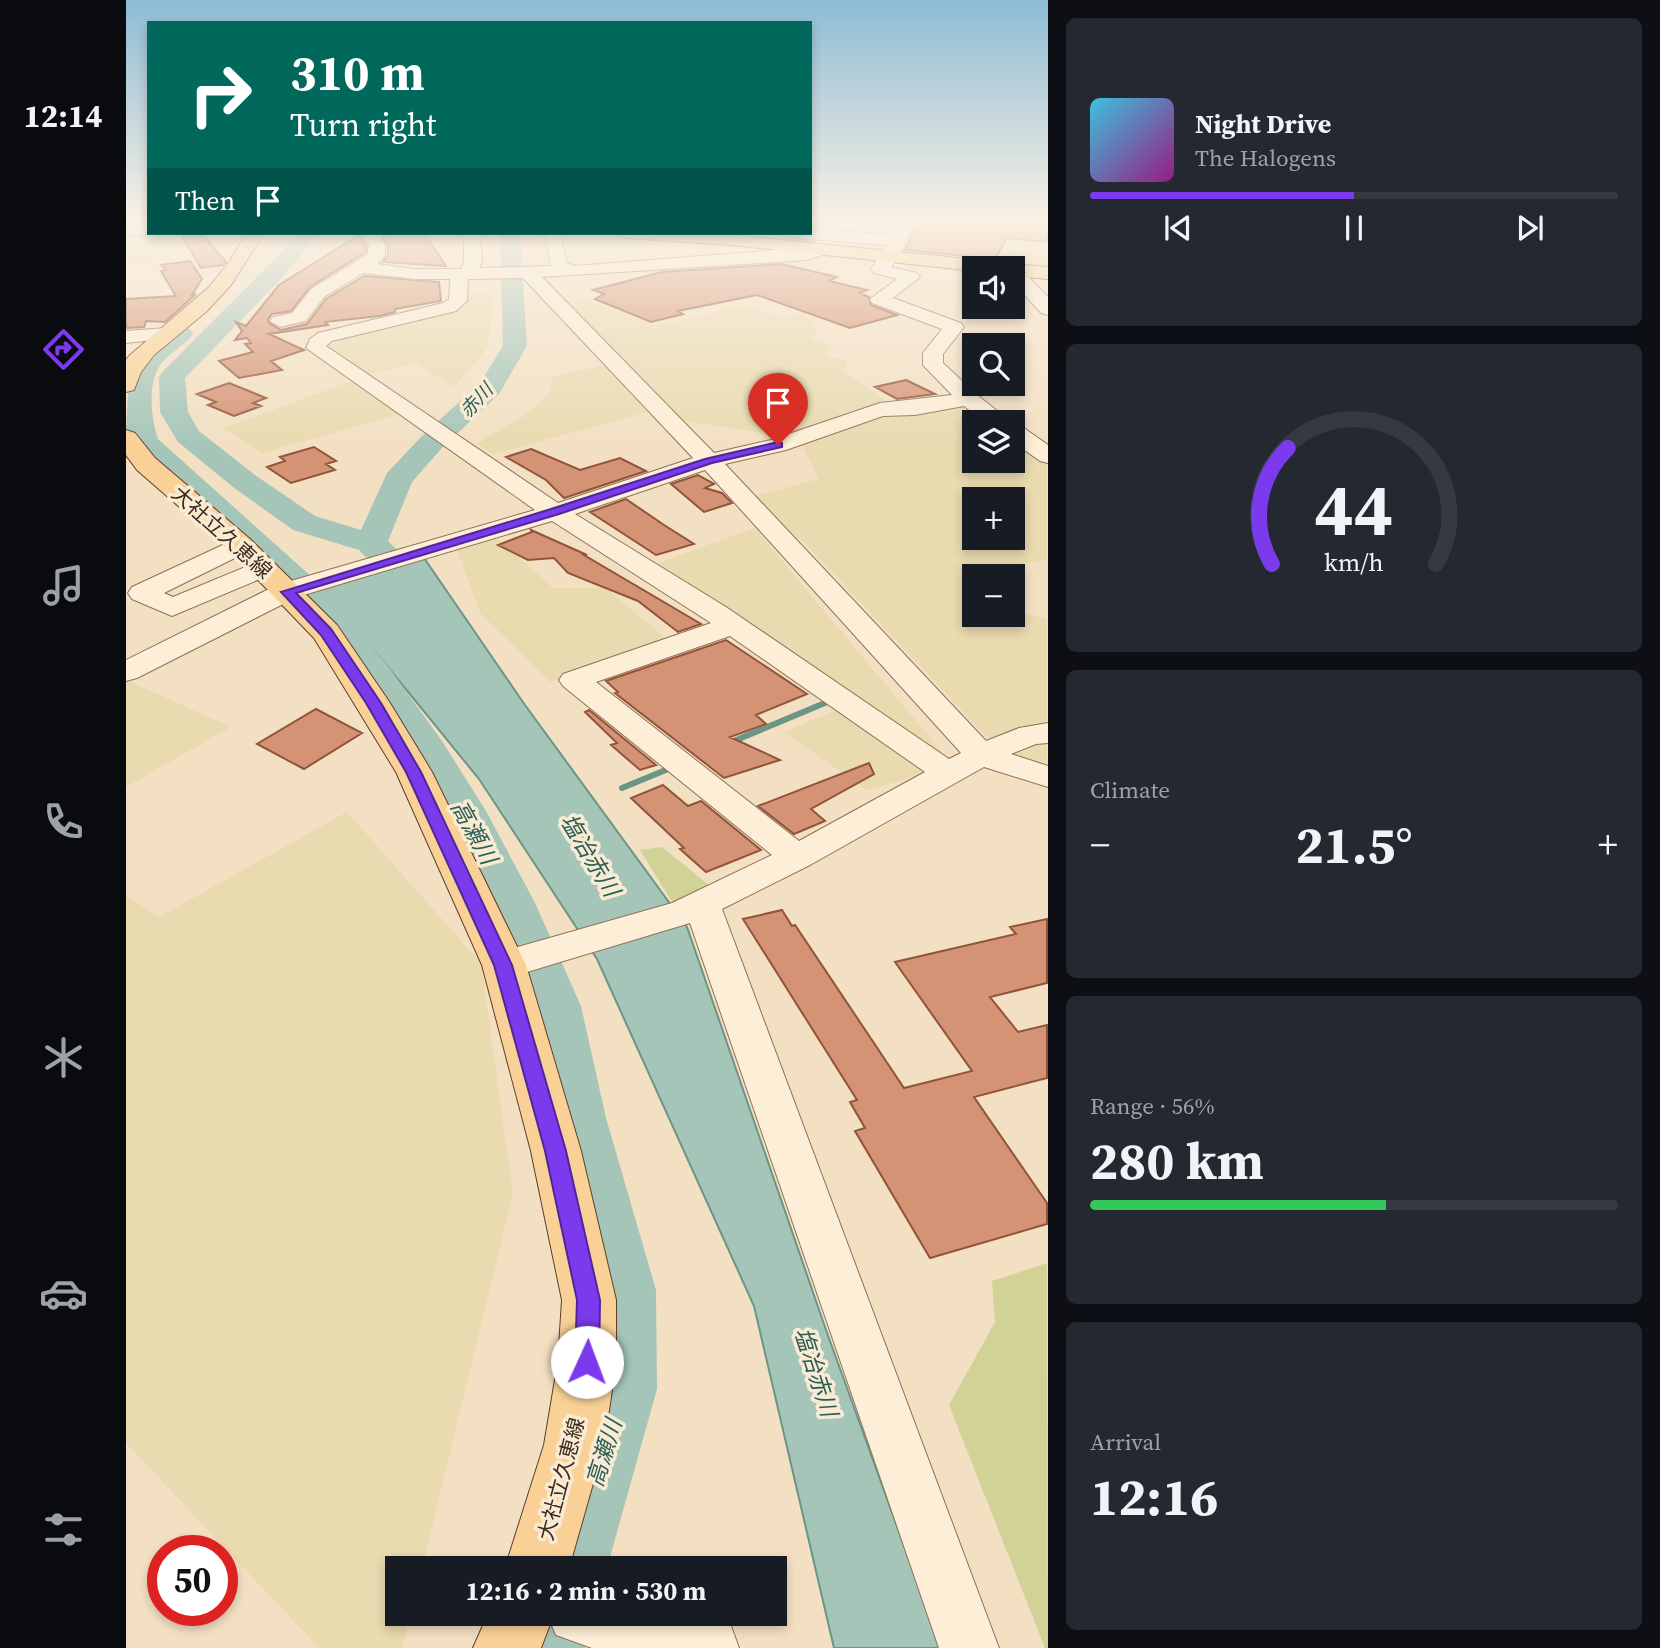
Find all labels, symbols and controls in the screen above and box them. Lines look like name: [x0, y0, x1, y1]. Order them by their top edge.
text: 310 m: [290, 39, 425, 106]
icon: right: [175, 49, 266, 140]
text: 12:14: [24, 94, 102, 138]
text: Turn right: [290, 103, 436, 147]
text: Night Drive: [1195, 106, 1331, 142]
text: The Halogens: [1195, 142, 1336, 174]
icon: arrive: [249, 182, 287, 220]
text: Then: [175, 183, 235, 219]
icon: previous: [1159, 209, 1197, 247]
icon: pause: [1335, 209, 1373, 247]
icon: next: [1511, 209, 1549, 247]
map controls: [962, 256, 1025, 627]
button: sound: [962, 256, 1025, 319]
icon: directions: [39, 325, 88, 374]
button: search: [962, 333, 1025, 396]
pin: [748, 373, 808, 445]
water label: 赤川: [454, 376, 500, 423]
icon: arrive: [759, 384, 797, 422]
button: layers: [962, 410, 1025, 473]
text: 44: [1315, 459, 1393, 558]
street label: 大社立久恵線: [165, 479, 279, 585]
button: +: [962, 487, 1025, 550]
text: km/h: [1324, 545, 1384, 579]
icon: music: [39, 561, 88, 610]
button: −: [962, 564, 1025, 627]
text: Climate: [1090, 774, 1170, 806]
water label: 高瀬川: [443, 794, 506, 873]
icon: phone: [39, 797, 88, 846]
water label: 塩冶赤川: [553, 807, 629, 905]
text: 21.5°: [1295, 809, 1413, 880]
text: −: [1090, 819, 1110, 871]
text: +: [1598, 819, 1618, 871]
icon: climate: [39, 1033, 88, 1082]
text: Range · 56%: [1090, 1090, 1215, 1122]
text: 280 km: [1090, 1125, 1264, 1196]
icon: car: [39, 1269, 88, 1318]
water label: 塩冶赤川: [787, 1323, 846, 1424]
position arrow: [550, 1325, 624, 1399]
water label: 高瀬川: [579, 1412, 630, 1491]
street label: 大社立久恵線: [531, 1414, 591, 1544]
text: Arrival: [1090, 1426, 1161, 1458]
text: 12:16: [1090, 1461, 1218, 1532]
icon: filters: [39, 1505, 88, 1554]
speed limit sign: 50: [147, 1535, 238, 1626]
text: 12:16 · 2 min · 530 m: [466, 1573, 706, 1609]

